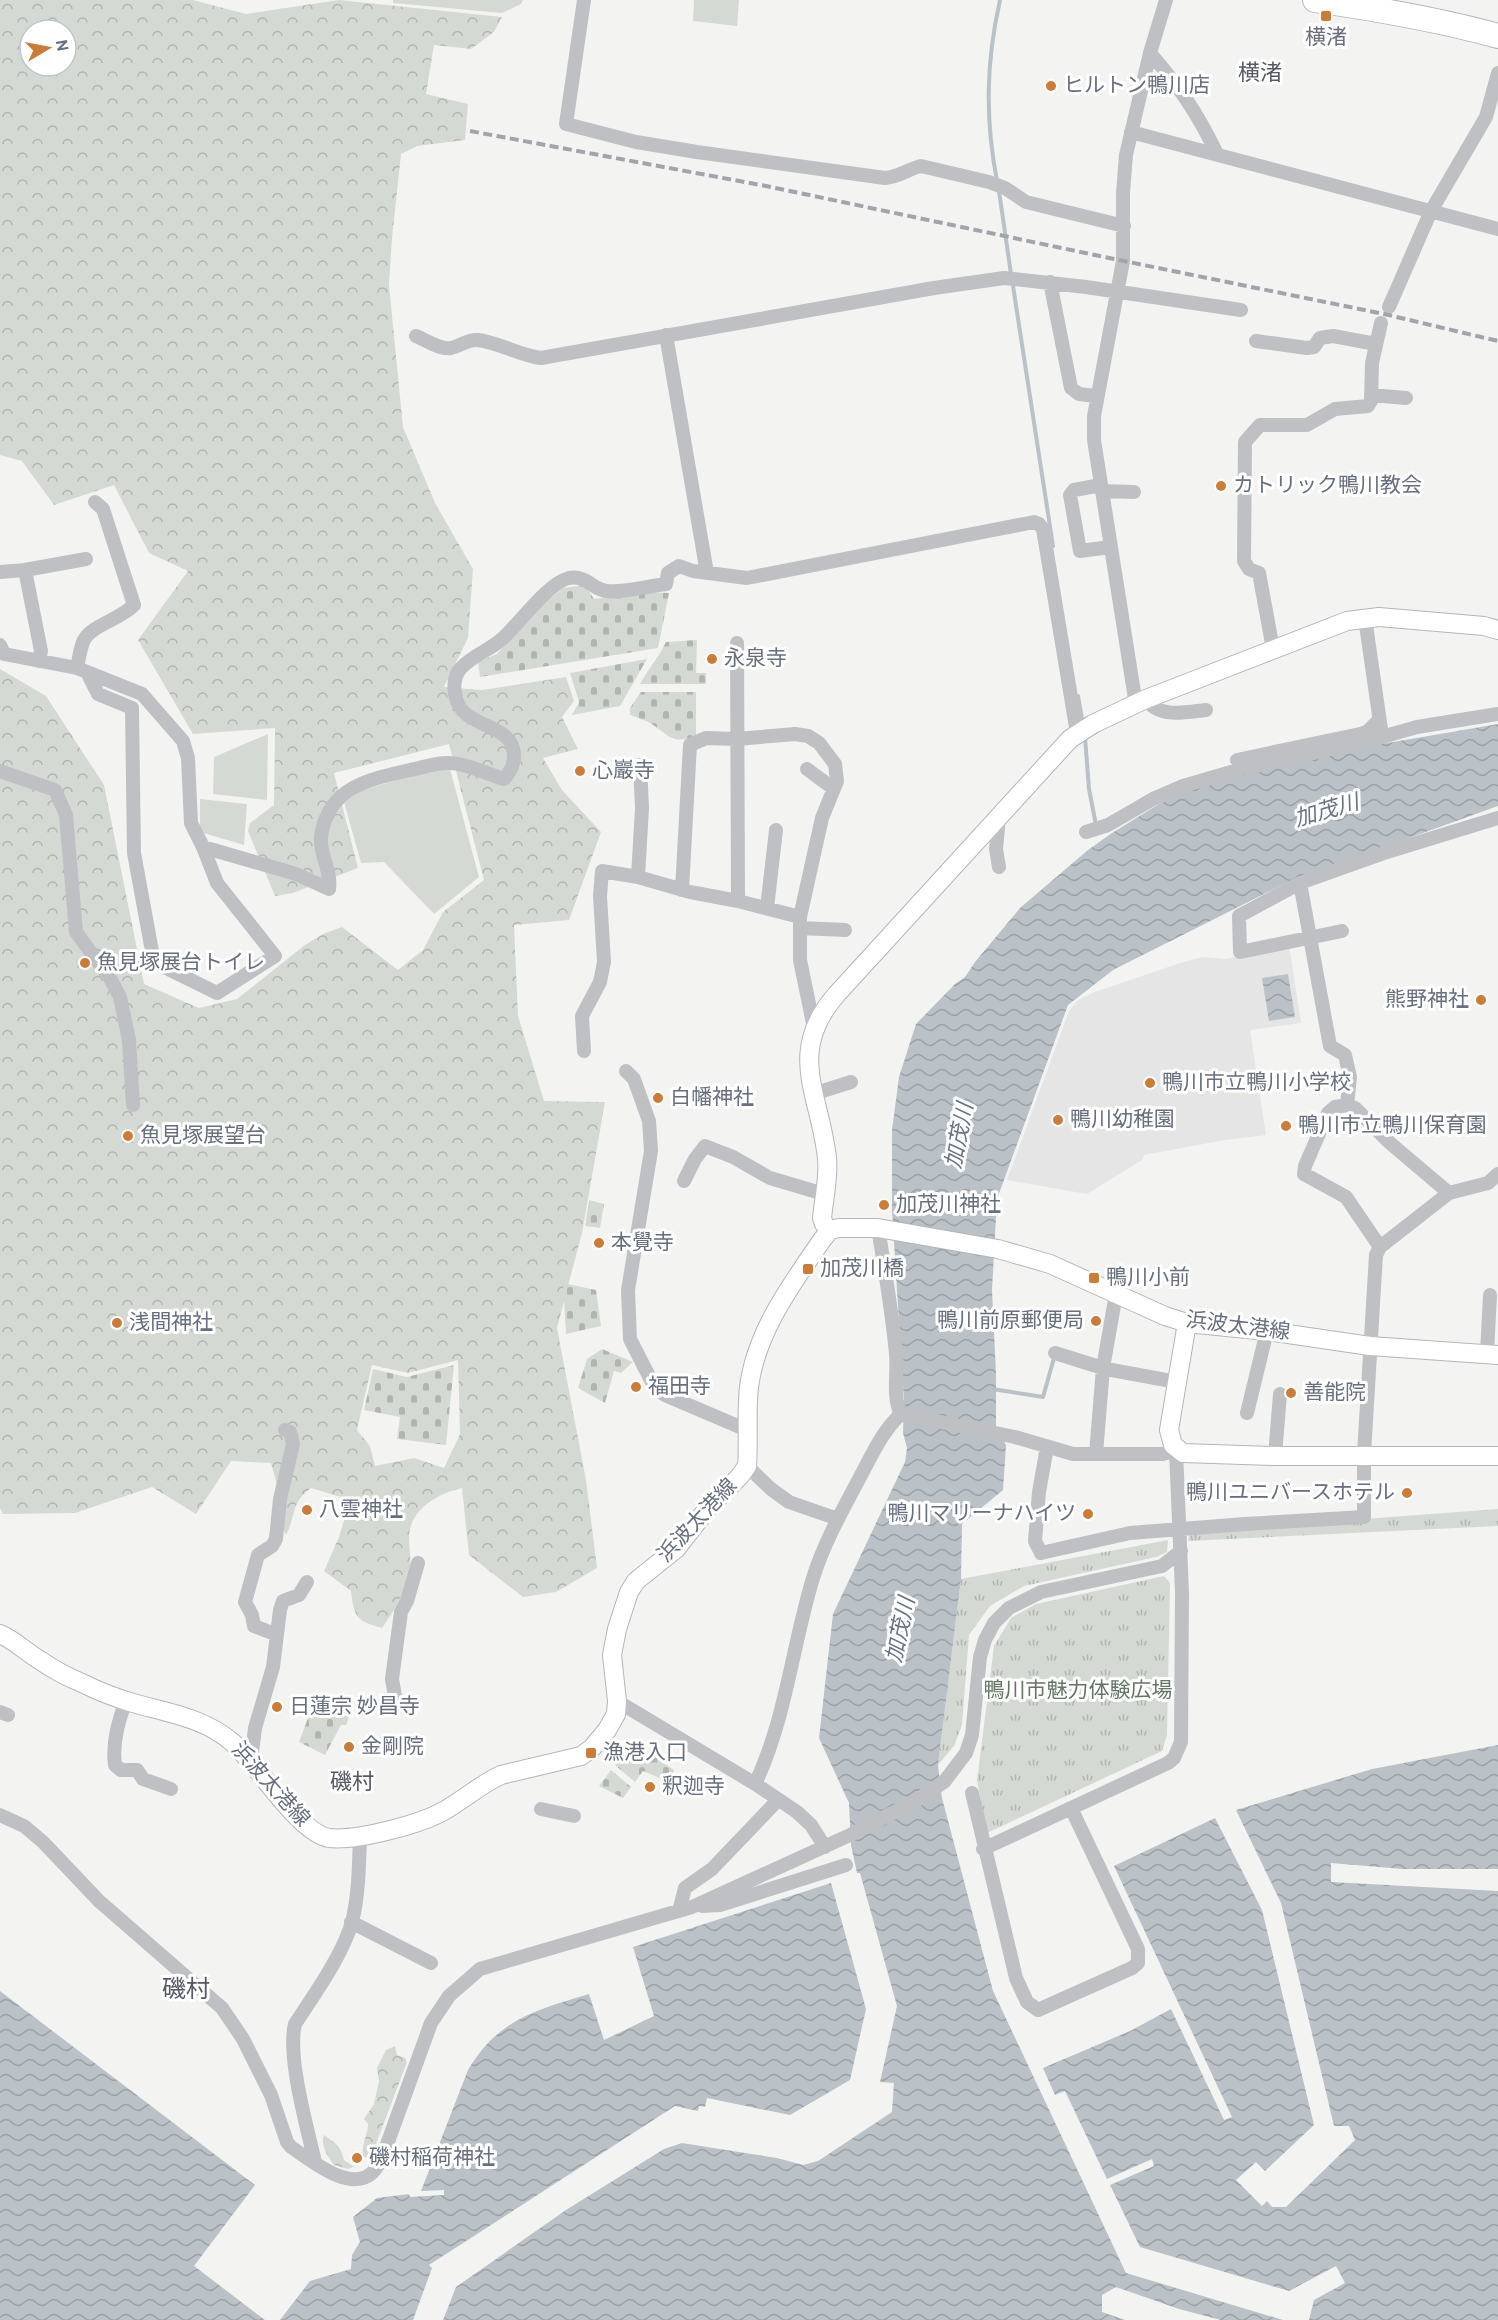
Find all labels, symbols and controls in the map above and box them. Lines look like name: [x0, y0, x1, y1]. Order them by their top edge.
marker: 横渚: [1319, 9, 1333, 23]
north arrow: [18, 18, 78, 78]
place label: 横渚: [1305, 25, 1347, 52]
text: N: [50, 38, 72, 53]
district label: 横渚: [1238, 61, 1282, 88]
place label: ヒルトン鴨川店: [1063, 73, 1210, 100]
marker: ヒルトン鴨川店: [1044, 79, 1058, 93]
place label: カトリック鴨川教会: [1233, 473, 1422, 500]
marker: カトリック鴨川教会: [1214, 479, 1228, 493]
place label: 永泉寺: [724, 646, 787, 673]
marker: 永泉寺: [705, 652, 719, 666]
place label: 心巖寺: [592, 758, 655, 785]
marker: 心巖寺: [573, 764, 587, 778]
water label: 加茂川: [1292, 789, 1364, 834]
place label: 魚見塚展台トイレ: [97, 950, 265, 977]
marker: 魚見塚展台トイレ: [78, 956, 92, 970]
place label: 熊野神社: [1385, 987, 1469, 1014]
marker: 熊野神社: [1474, 993, 1488, 1007]
place label: 鴨川市立鴨川小学校: [1162, 1070, 1351, 1097]
marker: 鴨川市立鴨川小学校: [1143, 1076, 1157, 1090]
place label: 白幡神社: [670, 1085, 754, 1112]
marker: 白幡神社: [651, 1091, 665, 1105]
water label: 加茂川: [941, 1099, 981, 1171]
place label: 鴨川幼稚園: [1070, 1107, 1175, 1134]
marker: 鴨川幼稚園: [1051, 1113, 1065, 1127]
place label: 鴨川市立鴨川保育園: [1298, 1113, 1487, 1140]
marker: 鴨川市立鴨川保育園: [1279, 1119, 1293, 1133]
place label: 魚見塚展望台: [140, 1123, 266, 1150]
marker: 魚見塚展望台: [121, 1129, 135, 1143]
place label: 加茂川神社: [896, 1192, 1001, 1219]
marker: 加茂川神社: [877, 1198, 891, 1212]
place label: 本覺寺: [611, 1230, 674, 1257]
marker: 本覺寺: [592, 1236, 606, 1250]
place label: 加茂川橋: [820, 1256, 904, 1283]
marker: 加茂川橋: [801, 1262, 815, 1276]
place label: 鴨川小前: [1106, 1265, 1190, 1292]
marker: 鴨川小前: [1087, 1271, 1101, 1285]
street label: 浜波太港線: [1184, 1307, 1292, 1347]
place label: 鴨川前原郵便局: [937, 1308, 1084, 1335]
place label: 浅間神社: [129, 1310, 213, 1337]
marker: 鴨川前原郵便局: [1089, 1314, 1103, 1328]
marker: 浅間神社: [110, 1316, 124, 1330]
place label: 福田寺: [648, 1374, 711, 1401]
marker: 福田寺: [629, 1380, 643, 1394]
place label: 善能院: [1303, 1380, 1366, 1407]
marker: 善能院: [1284, 1386, 1298, 1400]
street label: 浜波太港線: [652, 1473, 744, 1569]
place label: 鴨川ユニバースホテル: [1186, 1480, 1395, 1507]
marker: 鴨川ユニバースホテル: [1400, 1486, 1414, 1500]
place label: 八雲神社: [319, 1497, 403, 1524]
place label: 鴨川マリーナハイツ: [887, 1501, 1076, 1528]
marker: 八雲神社: [300, 1503, 314, 1517]
marker: 鴨川マリーナハイツ: [1081, 1507, 1095, 1521]
water label: 加茂川: [882, 1593, 922, 1665]
park label: 鴨川市魅力体験広場: [984, 1678, 1173, 1705]
place label: 日蓮宗 妙昌寺: [289, 1694, 420, 1721]
marker: 日蓮宗 妙昌寺: [270, 1700, 284, 1714]
place label: 金剛院: [361, 1734, 424, 1761]
street label: 浜波太港線: [225, 1737, 315, 1833]
marker: 金剛院: [342, 1740, 356, 1754]
place label: 漁港入口: [603, 1740, 687, 1767]
marker: 漁港入口: [584, 1746, 598, 1760]
district label: 磯村: [330, 1770, 374, 1797]
place label: 釈迦寺: [662, 1774, 725, 1801]
marker: 釈迦寺: [643, 1780, 657, 1794]
district label: 磯村: [162, 1976, 210, 2006]
place label: 磯村稲荷神社: [369, 2145, 495, 2172]
marker: 磯村稲荷神社: [350, 2151, 364, 2165]

